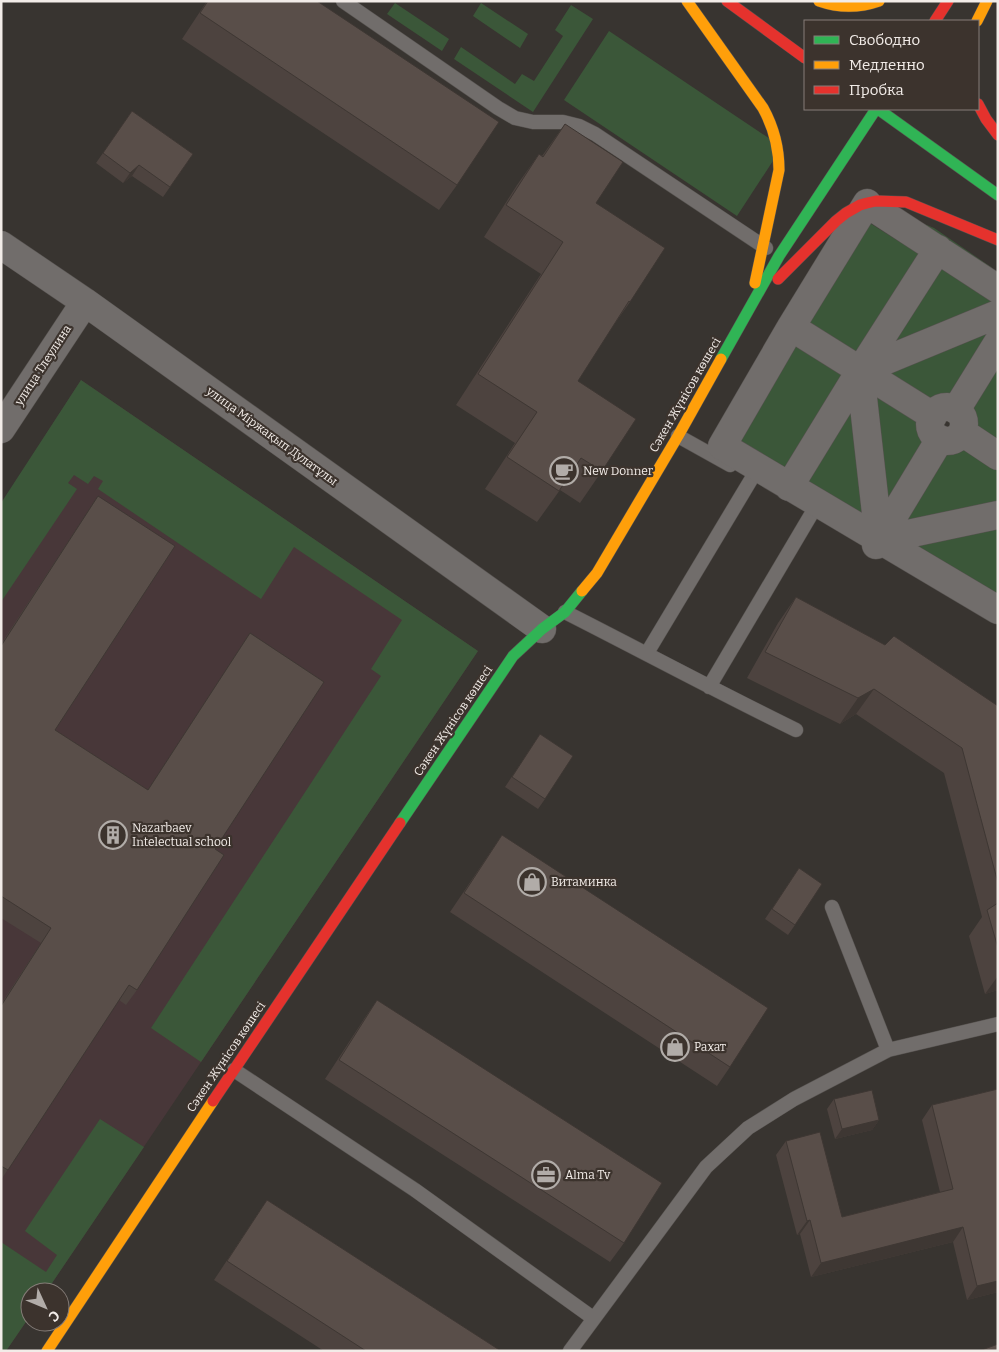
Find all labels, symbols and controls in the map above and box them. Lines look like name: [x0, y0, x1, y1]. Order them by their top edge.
legend: [804, 20, 979, 110]
text: Свободно: [849, 31, 920, 49]
text: Медленно: [849, 56, 925, 74]
text: Пробка: [849, 81, 904, 99]
street label: улица Тлеулина: [11, 322, 74, 409]
street label: Сәкен Жүнісов көшесі: [646, 335, 724, 455]
street label: улица Міржақып Дулатұлы: [203, 383, 341, 488]
cafe icon: New Donner: [549, 456, 579, 486]
place label: New Donner: [583, 464, 654, 478]
street label: Сәкен Жүнісов көшесі: [411, 663, 495, 779]
building icon: Nazarbaev Intelectual school: [98, 820, 128, 850]
place label: Nazarbaev Intelectual school: [132, 821, 232, 849]
shop icon: Витаминка: [517, 867, 547, 897]
place label: Витаминка: [551, 875, 617, 889]
street label: Сәкен Жүнісов көшесі: [184, 999, 268, 1115]
shop icon: Рахат: [660, 1032, 690, 1062]
place label: Рахат: [694, 1040, 726, 1054]
office icon: Alma Tv: [531, 1160, 561, 1190]
place label: Alma Tv: [565, 1168, 611, 1182]
north arrow: [20, 1282, 70, 1332]
text: С: [45, 1307, 63, 1325]

